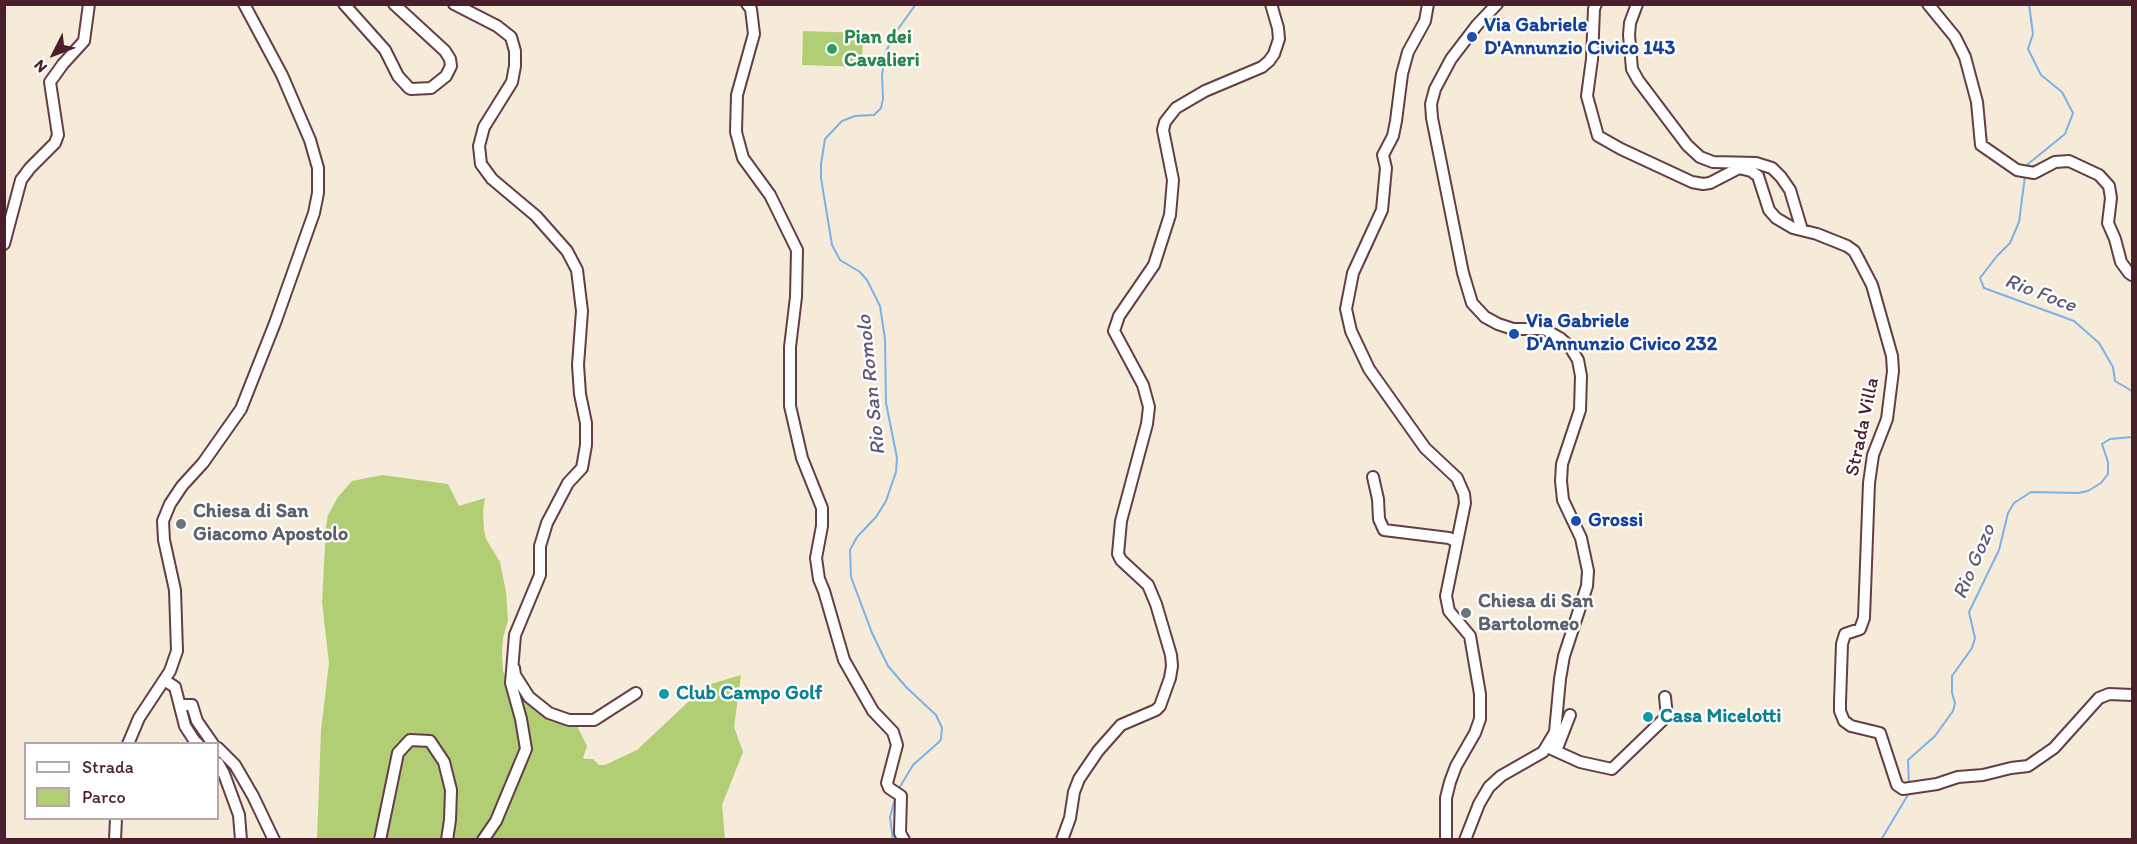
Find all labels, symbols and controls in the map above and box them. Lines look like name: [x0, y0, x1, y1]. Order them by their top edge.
place label: Via Gabriele D'Annunzio Civico 143: [1484, 14, 1676, 61]
north arrow: [24, 24, 84, 84]
place label: Pian dei Cavalieri: [844, 26, 920, 73]
marker: Via Gabriele D'Annunzio Civico 143: [1465, 30, 1479, 44]
marker: Pian dei Cavalieri: [825, 42, 839, 56]
text: N: [30, 56, 51, 77]
water label: Rio Foce: [2001, 269, 2079, 319]
place label: Via Gabriele D'Annunzio Civico 232: [1526, 310, 1717, 357]
water label: Rio San Romolo: [852, 314, 892, 456]
marker: Via Gabriele D'Annunzio Civico 232: [1507, 327, 1521, 341]
street label: Strada Villa: [1841, 376, 1885, 478]
place label: Chiesa di San Giacomo Apostolo: [193, 500, 348, 547]
place label: Grossi: [1588, 509, 1643, 533]
marker: Grossi: [1569, 514, 1583, 528]
marker: Chiesa di San Giacomo Apostolo: [174, 517, 188, 531]
water label: Rio Gozo: [1948, 521, 2002, 603]
place label: Chiesa di San Bartolomeo: [1478, 590, 1594, 637]
marker: Chiesa di San Bartolomeo: [1459, 606, 1473, 620]
place label: Club Campo Golf: [676, 682, 822, 706]
marker: Club Campo Golf: [657, 687, 671, 701]
place label: Casa Micelotti: [1660, 705, 1781, 729]
marker: Casa Micelotti: [1641, 710, 1655, 724]
legend: [24, 742, 219, 820]
text: Strada: [82, 756, 134, 778]
text: Parco: [82, 786, 126, 808]

